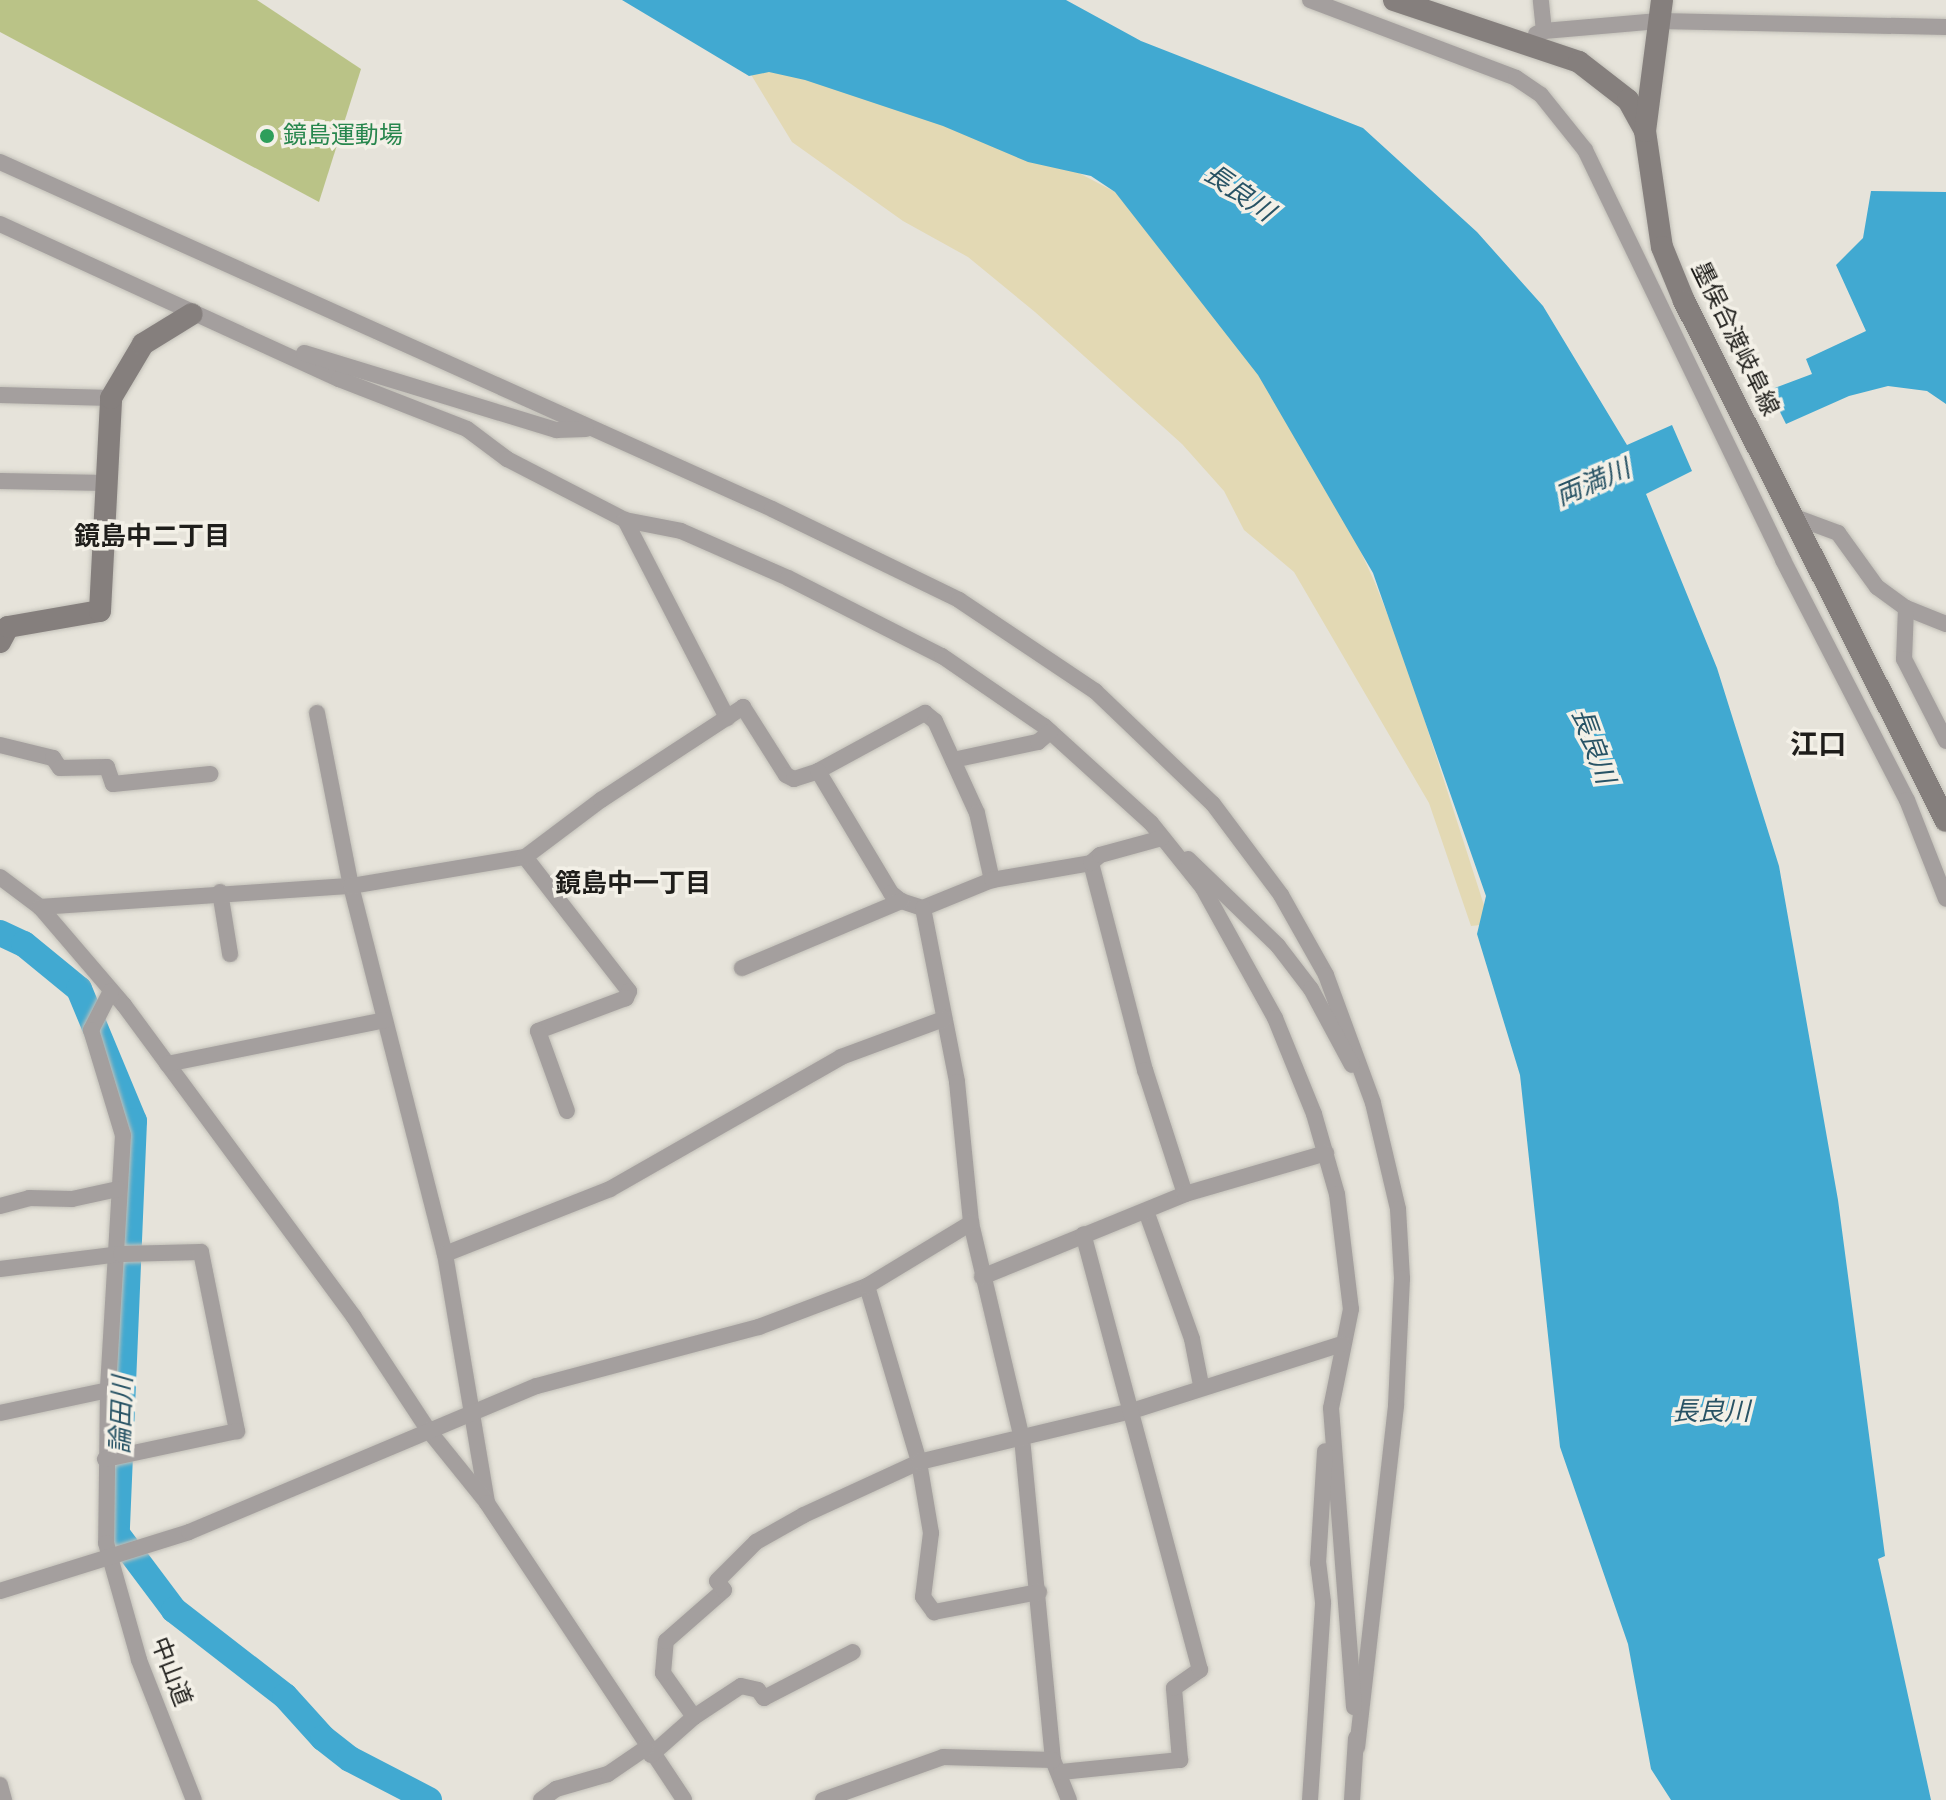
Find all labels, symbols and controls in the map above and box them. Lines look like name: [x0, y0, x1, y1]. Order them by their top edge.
place label: 鏡島運動場: [283, 122, 403, 150]
marker: 鏡島運動場: [258, 127, 276, 145]
water label: 長良川: [1198, 158, 1280, 228]
street label: 墨俣合渡岐阜線: [1685, 257, 1785, 421]
water label: 両満川: [1551, 453, 1635, 513]
district label: 鏡島中二丁目: [74, 521, 230, 553]
water label: 長良川: [1565, 704, 1621, 788]
district label: 江口: [1790, 728, 1846, 762]
district label: 鏡島中一丁目: [555, 868, 711, 900]
water label: 論田川: [105, 1375, 139, 1455]
water label: 長良川: [1672, 1396, 1750, 1428]
street label: 中山道: [145, 1633, 197, 1711]

